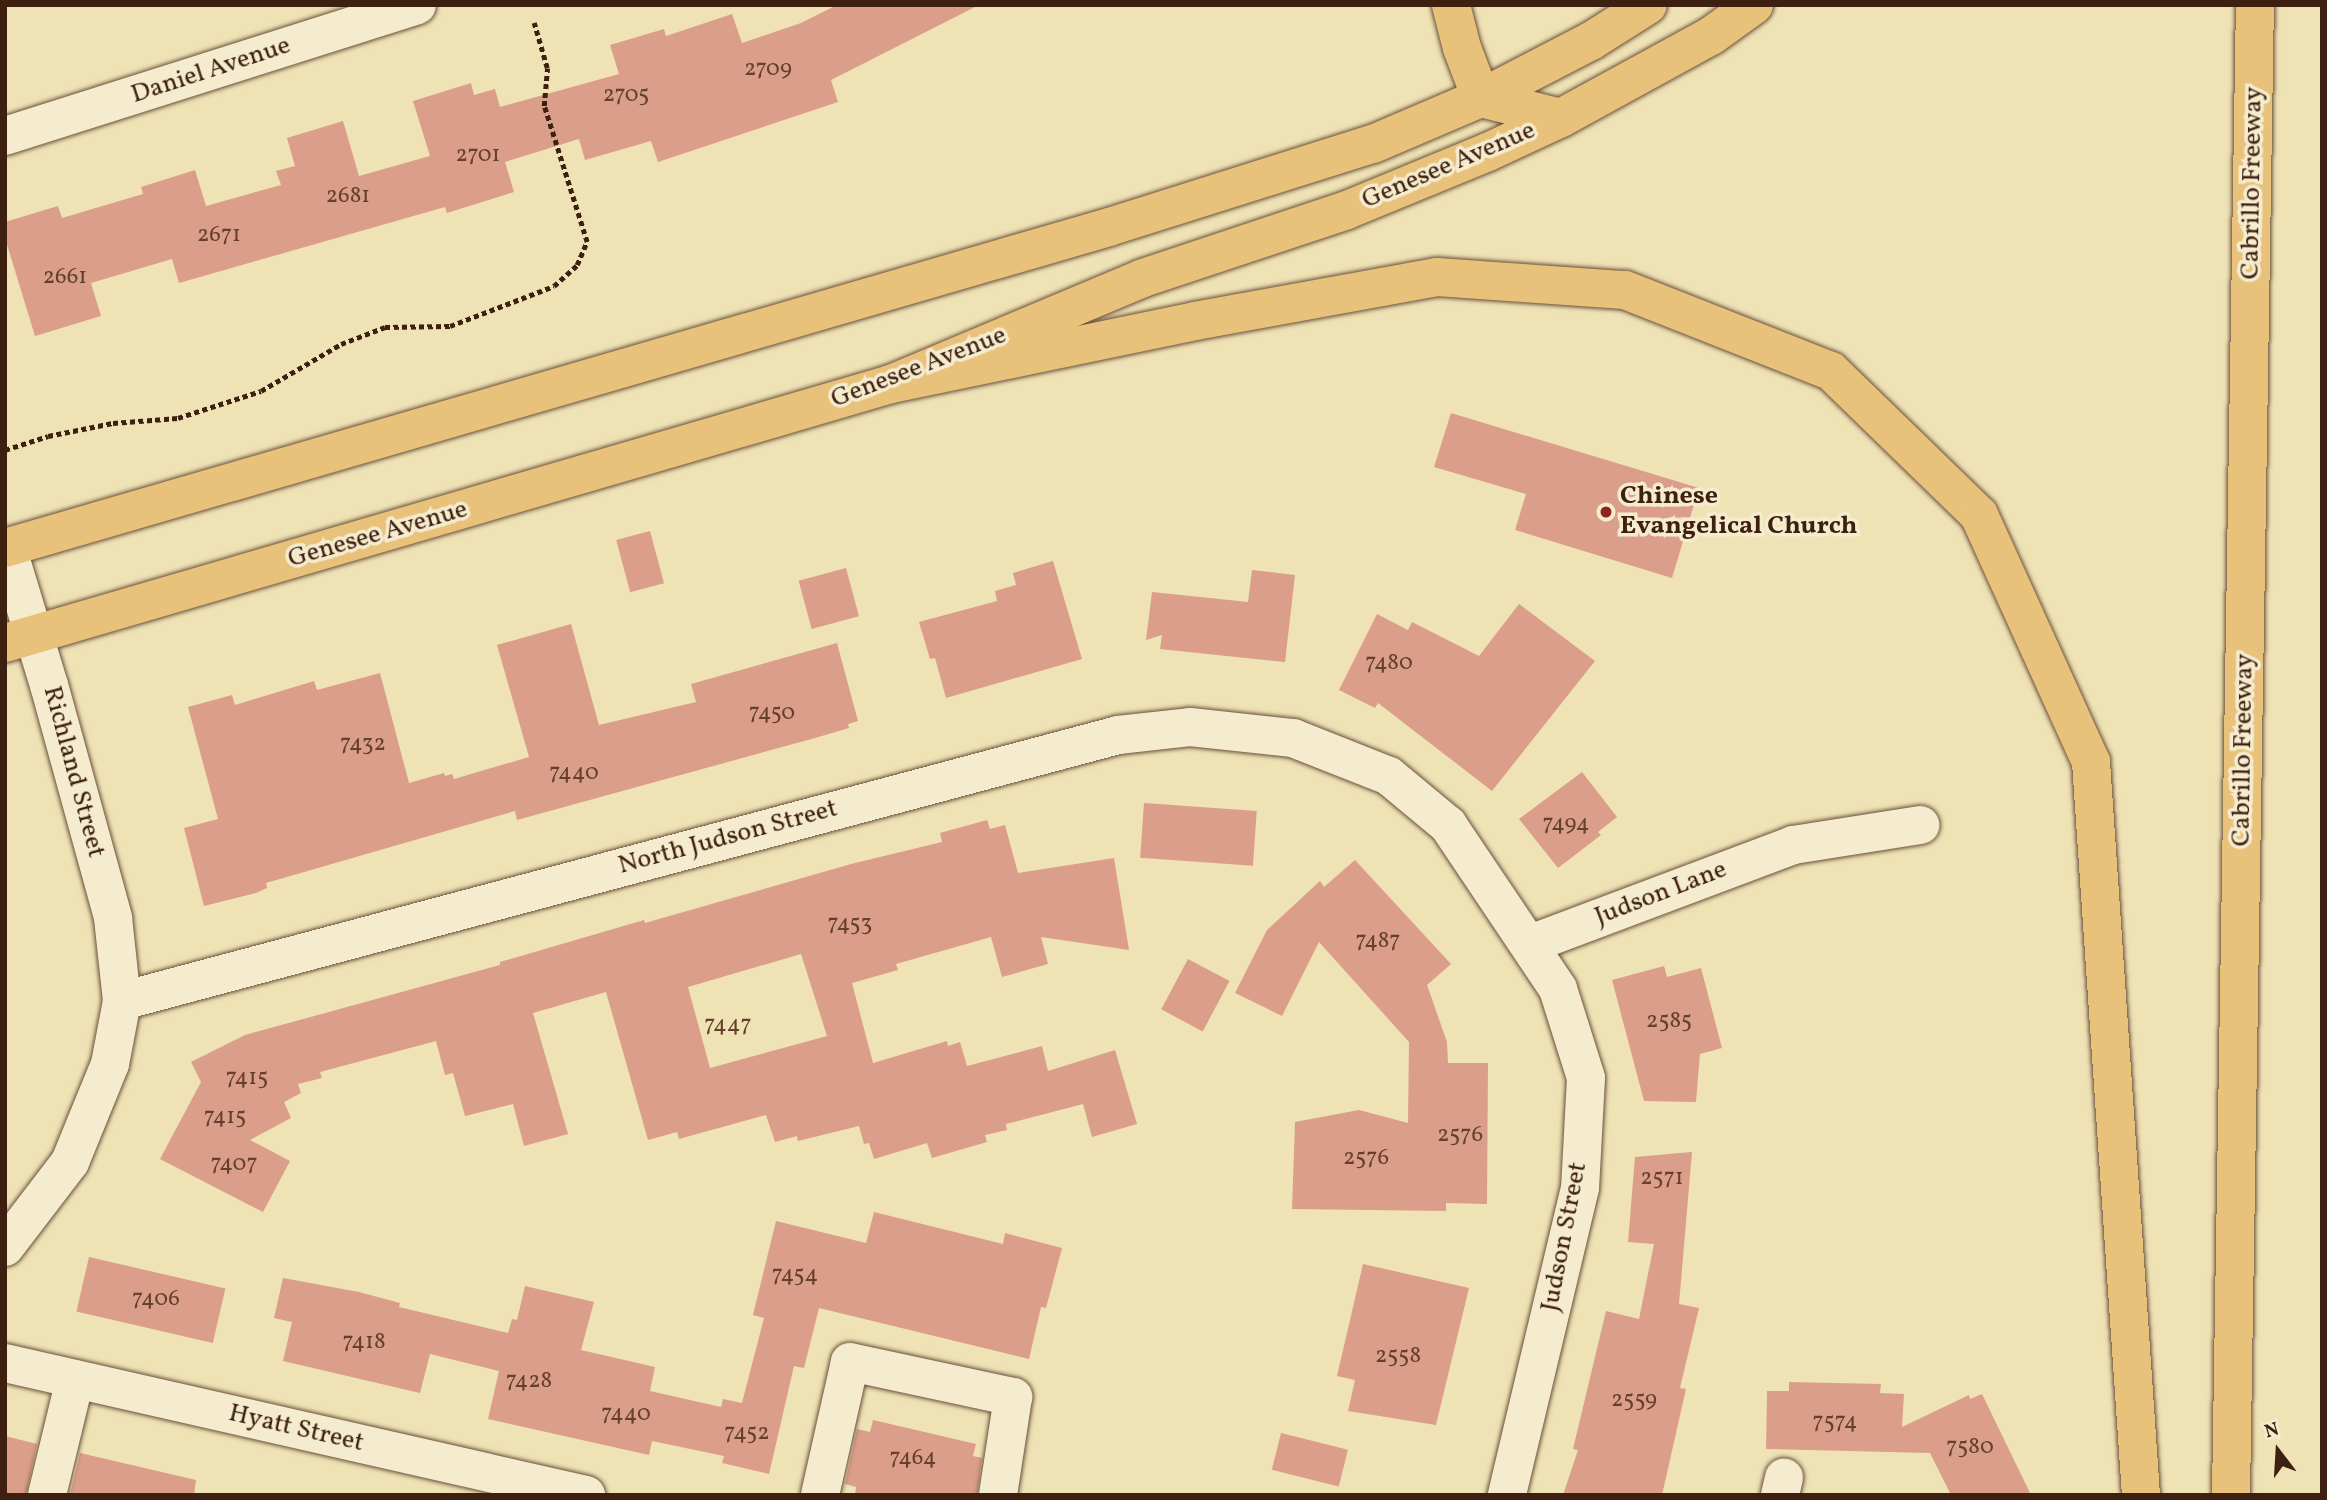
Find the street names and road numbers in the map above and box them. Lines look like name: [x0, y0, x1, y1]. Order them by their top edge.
street label: Daniel Avenue: [127, 31, 295, 111]
street label: Cabrillo Freeway: [2236, 86, 2270, 280]
street label: Genesee Avenue: [1358, 115, 1540, 217]
street label: Genesee Avenue: [827, 320, 1011, 416]
street label: Genesee Avenue: [285, 494, 471, 576]
street label: Cabrillo Freeway: [2227, 653, 2261, 847]
street label: Richland Street: [35, 683, 111, 861]
street label: North Judson Street: [615, 794, 841, 882]
street label: Judson Lane: [1591, 855, 1731, 933]
street label: Judson Street: [1535, 1160, 1595, 1314]
street label: Hyatt Street: [225, 1398, 367, 1460]

